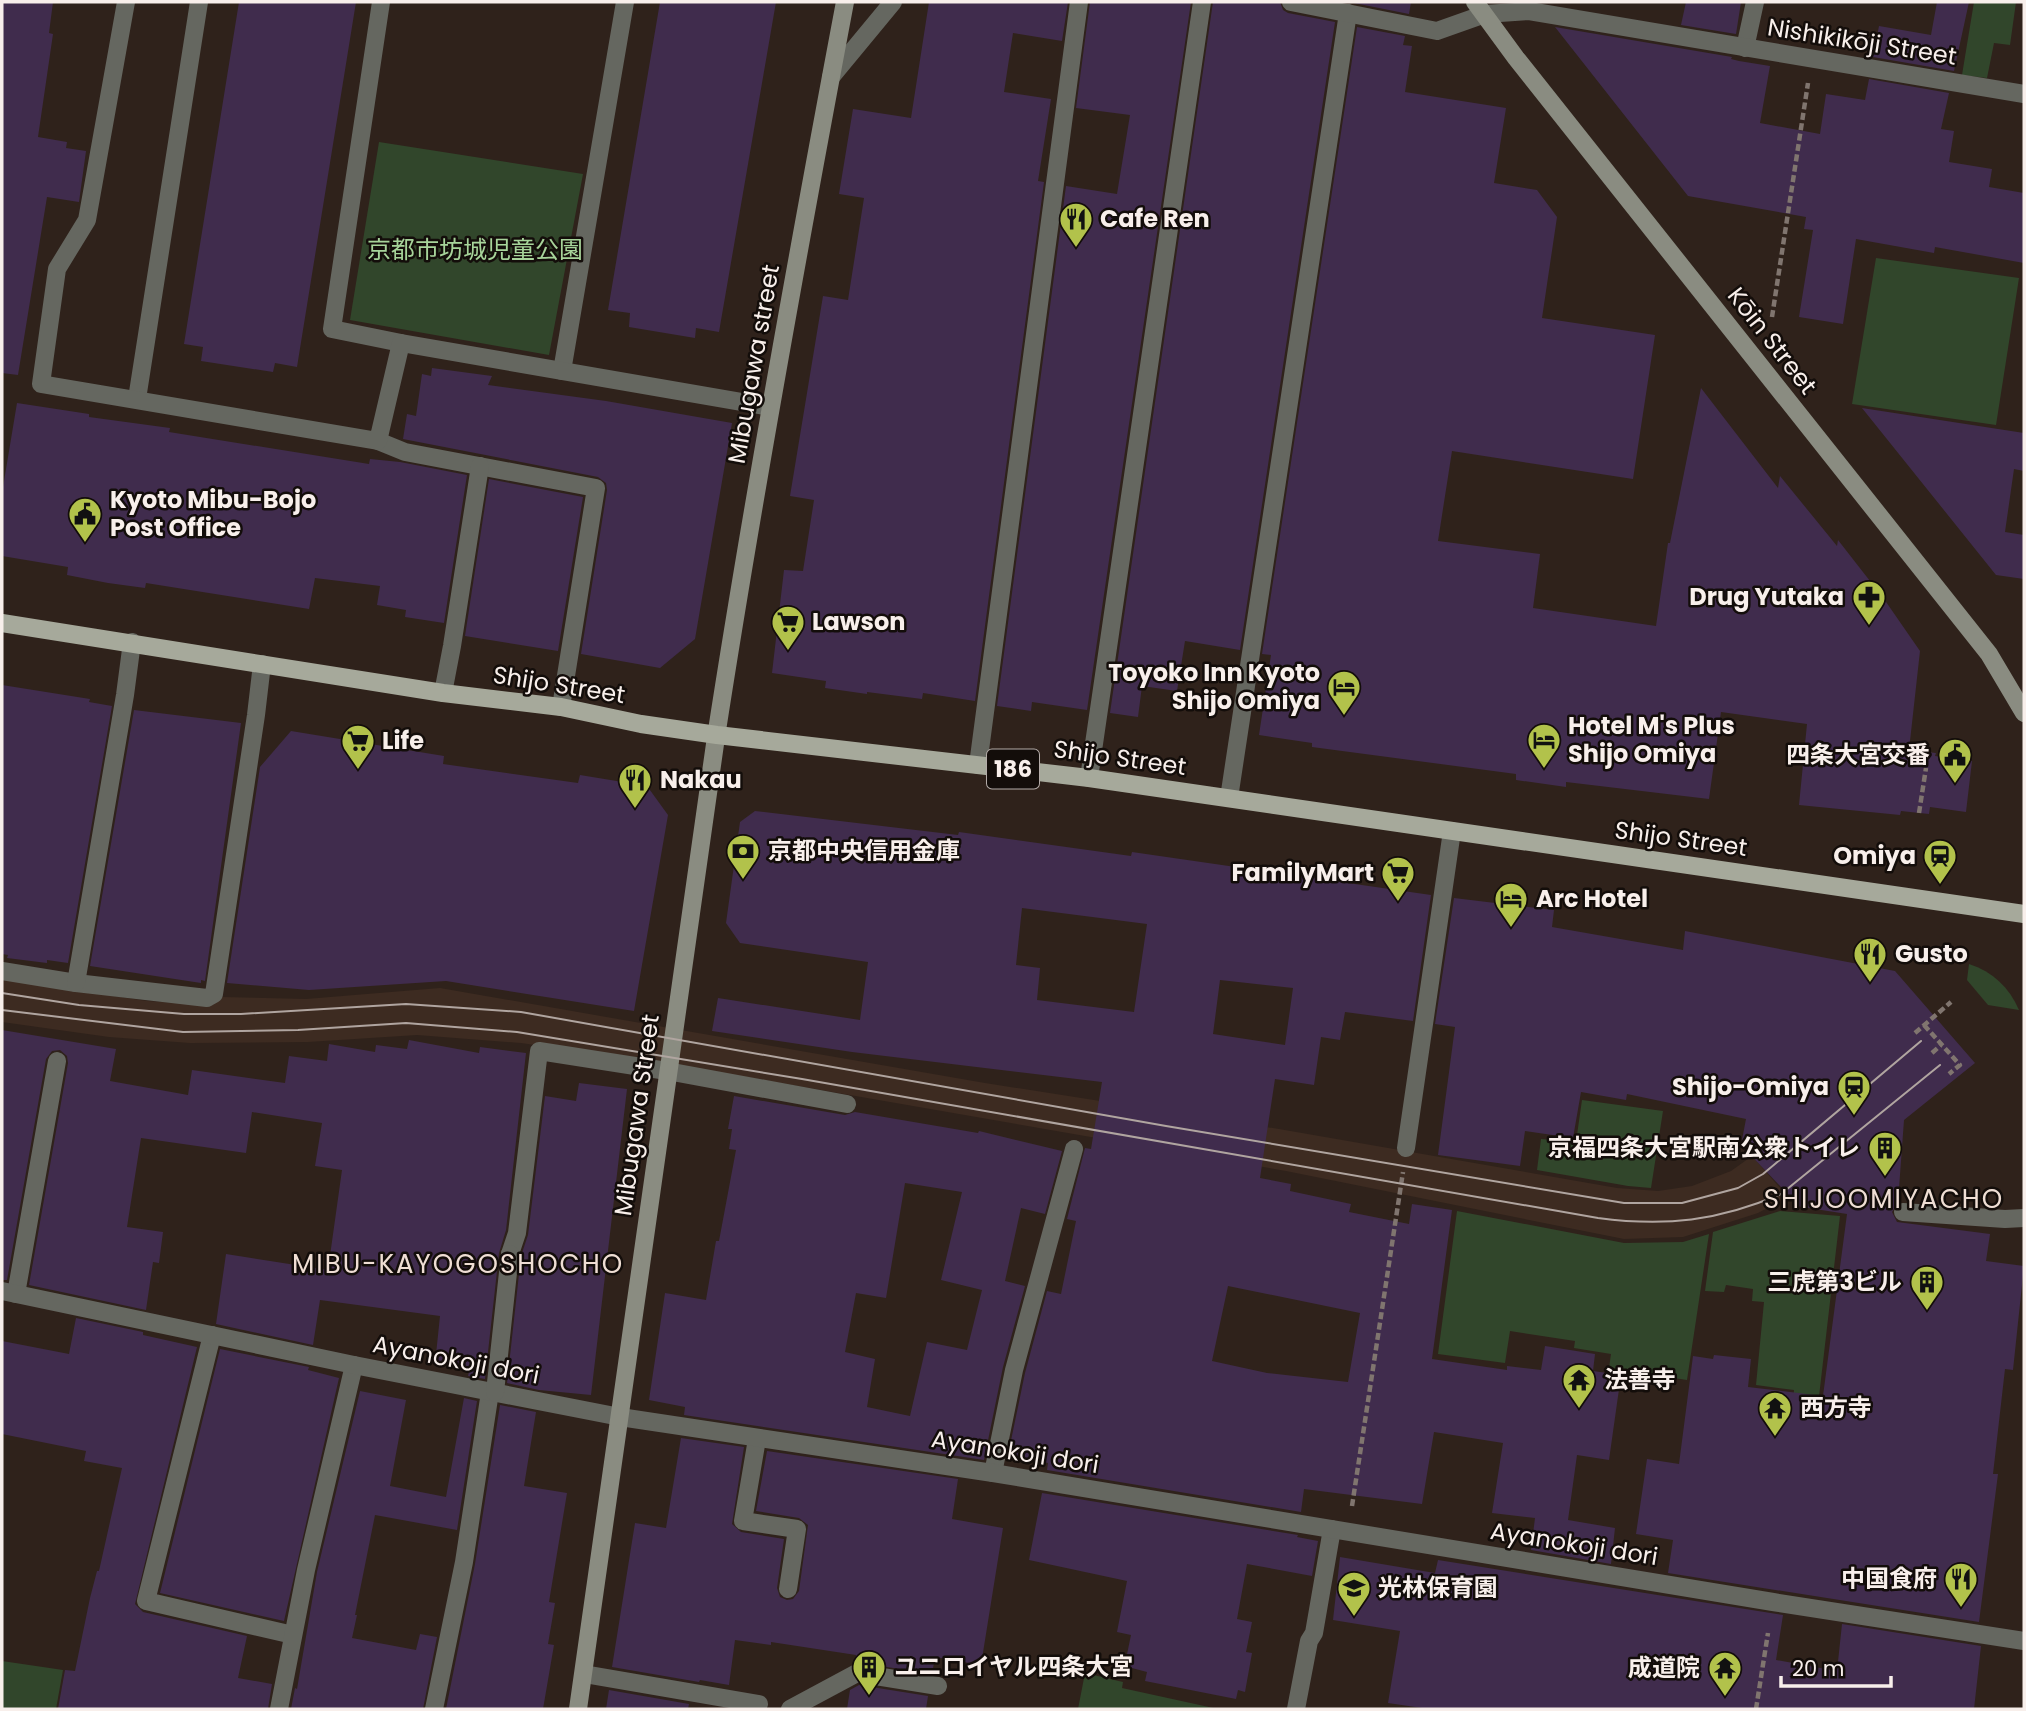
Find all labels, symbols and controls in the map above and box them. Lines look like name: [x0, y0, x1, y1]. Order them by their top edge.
street label: Nishikikōji Street: [1765, 10, 1959, 73]
restaurant icon: Cafe Ren: [1057, 200, 1095, 249]
place label: Cafe Ren: [1100, 202, 1210, 235]
park label: 京都市坊城児童公園: [367, 233, 583, 266]
street label: Mibugawa street: [720, 262, 787, 466]
street label: Kōin Street: [1720, 280, 1825, 401]
place label: Kyoto Mibu-Bojo Post Office: [110, 483, 316, 544]
public building icon: Kyoto Mibu-Bojo Post Office: [66, 495, 104, 544]
pharmacy icon: Drug Yutaka: [1850, 578, 1888, 627]
place label: Drug Yutaka: [1689, 580, 1844, 613]
supermarket icon: Lawson: [769, 603, 807, 652]
place label: Lawson: [812, 605, 905, 638]
place label: Toyoko Inn Kyoto Shijo Omiya: [1108, 656, 1320, 717]
street label: Shijo Street: [491, 658, 628, 711]
hotel icon: Toyoko Inn Kyoto Shijo Omiya: [1325, 668, 1363, 717]
place label: Hotel M's Plus Shijo Omiya: [1568, 709, 1735, 770]
hotel icon: Hotel M's Plus Shijo Omiya: [1525, 721, 1563, 770]
supermarket icon: Life: [339, 722, 377, 771]
place label: Life: [382, 724, 424, 757]
street label: Shijo Street: [1052, 732, 1188, 783]
public building icon: 四条大宮交番: [1936, 736, 1974, 785]
place label: 四条大宮交番: [1786, 738, 1930, 771]
road number: 186: [987, 750, 1039, 789]
restaurant icon: Nakau: [616, 761, 654, 810]
place label: Nakau: [660, 763, 742, 796]
street label: Shijo Street: [1613, 813, 1749, 864]
bank icon: 京都中央信用金庫: [724, 832, 762, 881]
place label: 京都中央信用金庫: [768, 834, 960, 867]
station icon: Omiya: [1921, 837, 1959, 886]
place label: Omiya: [1833, 839, 1916, 872]
supermarket icon: FamilyMart: [1379, 854, 1417, 903]
place label: FamilyMart: [1231, 856, 1374, 889]
hotel icon: Arc Hotel: [1492, 880, 1530, 929]
place label: Arc Hotel: [1536, 882, 1648, 915]
restaurant icon: Gusto: [1851, 935, 1889, 984]
place label: Gusto: [1895, 937, 1968, 970]
street label: Mibugawa Street: [606, 1012, 667, 1218]
station icon: Shijo-Omiya: [1835, 1068, 1873, 1117]
place label: Shijo-Omiya: [1672, 1070, 1829, 1103]
building icon: 京福四条大宮駅南公衆トイレ: [1866, 1129, 1904, 1178]
place label: 京福四条大宮駅南公衆トイレ: [1548, 1131, 1860, 1164]
district label: SHIJOOMIYACHO: [1764, 1181, 2004, 1217]
district label: MIBU-KAYOGOSHOCHO: [292, 1246, 624, 1282]
building icon: 三虎第3ビル: [1908, 1263, 1946, 1312]
place label: 三虎第3ビル: [1767, 1265, 1902, 1298]
street label: Ayanokoji dori: [370, 1327, 542, 1392]
temple icon: 法善寺: [1560, 1361, 1598, 1410]
place label: 法善寺: [1604, 1363, 1676, 1396]
temple icon: 西方寺: [1756, 1389, 1794, 1438]
place label: 西方寺: [1800, 1391, 1872, 1424]
street label: Ayanokoji dori: [929, 1422, 1101, 1481]
street label: Ayanokoji dori: [1488, 1514, 1660, 1573]
restaurant icon: 中国食府: [1942, 1560, 1980, 1609]
place label: 中国食府: [1841, 1562, 1937, 1595]
school or university icon: 光林保育園: [1335, 1569, 1373, 1618]
place label: 光林保育園: [1378, 1571, 1498, 1604]
scale bar: [1781, 1644, 1891, 1688]
building icon: ユニロイヤル四条大宮: [850, 1648, 888, 1697]
temple icon: 成道院: [1706, 1649, 1744, 1698]
place label: ユニロイヤル四条大宮: [894, 1650, 1133, 1683]
place label: 成道院: [1628, 1651, 1700, 1684]
text: 20 m: [1792, 1654, 1845, 1683]

